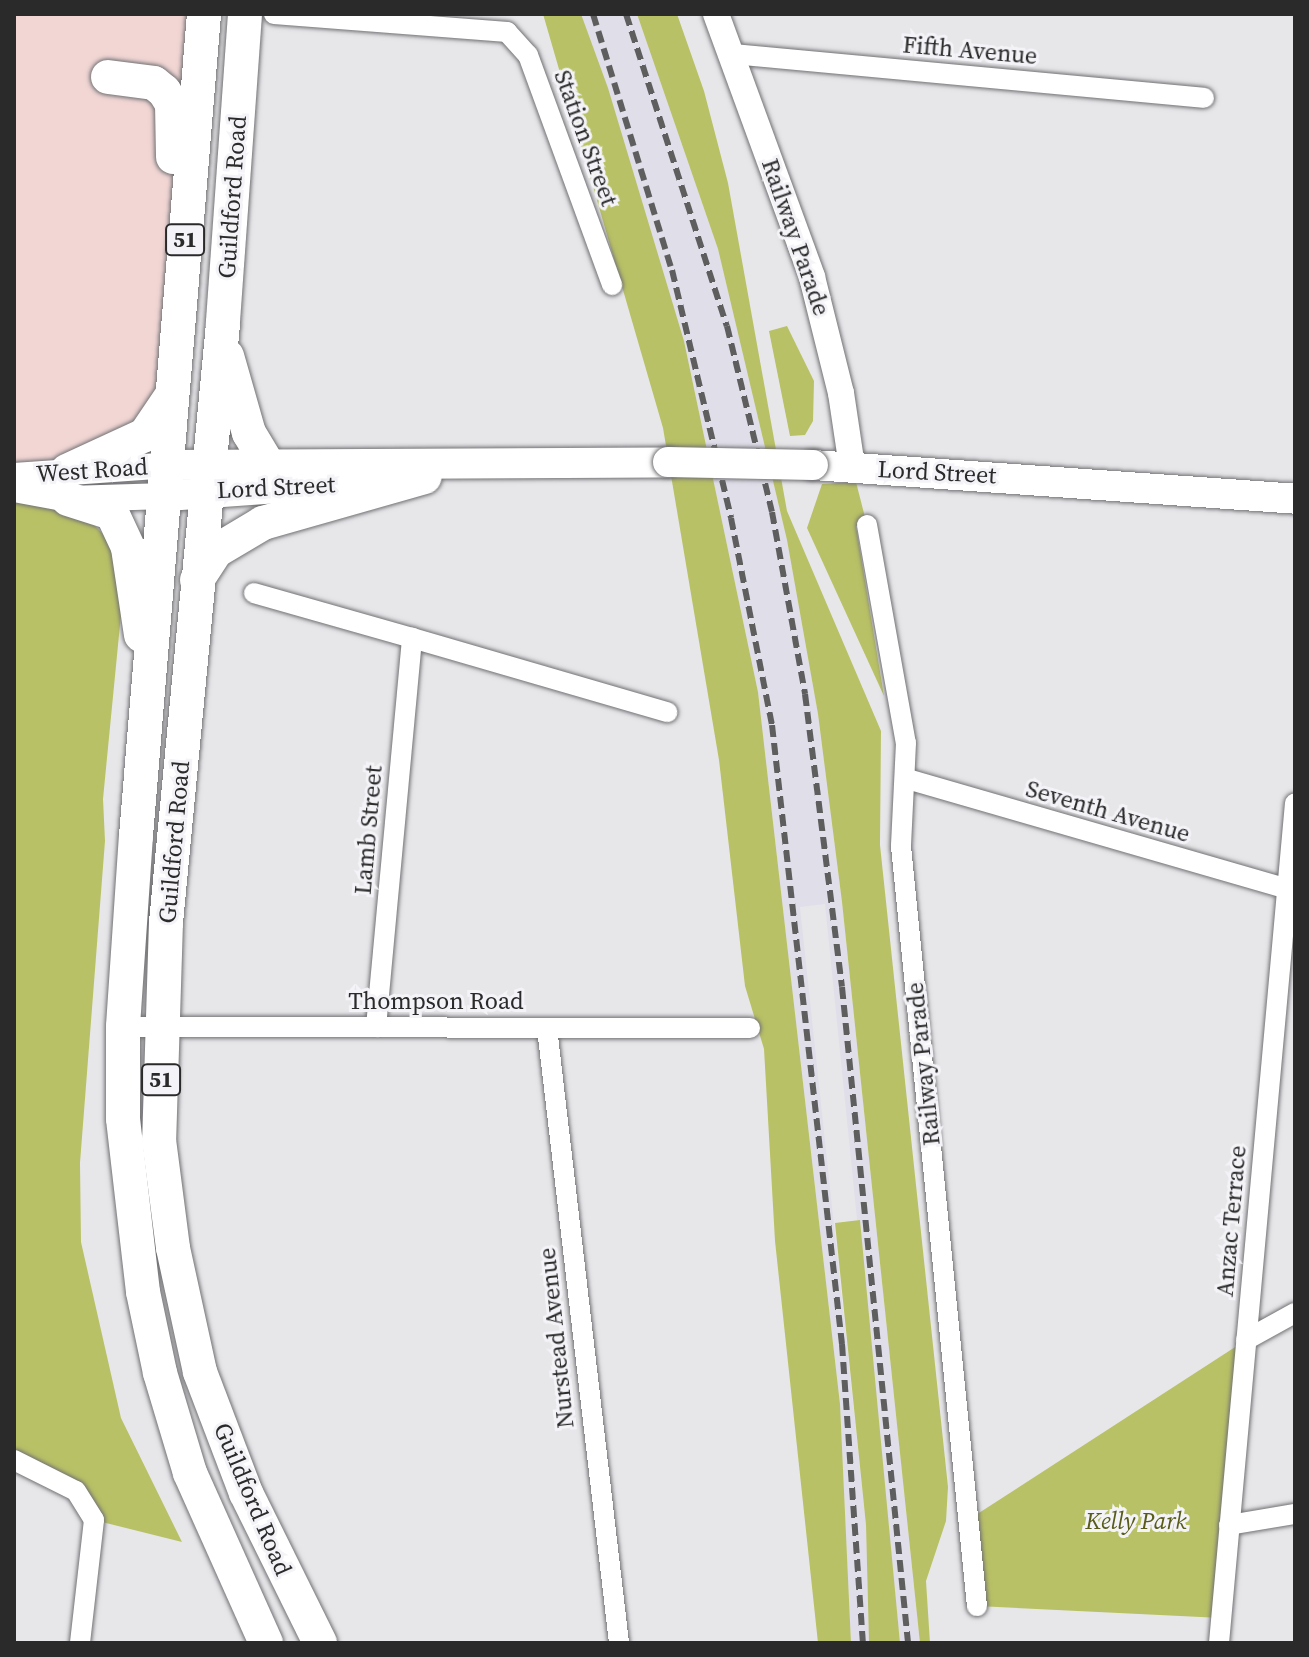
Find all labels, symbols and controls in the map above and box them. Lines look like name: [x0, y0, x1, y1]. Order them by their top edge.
street label: Fifth Avenue: [901, 30, 1039, 70]
street label: Station Street: [548, 66, 624, 210]
street label: Guildford Road: [212, 115, 252, 279]
street label: Railway Parade: [756, 155, 836, 319]
road number: 51: [165, 222, 205, 258]
street label: West Road: [35, 452, 149, 488]
street label: Lord Street: [877, 455, 997, 489]
street label: Lord Street: [216, 470, 336, 504]
street label: Guildford Road: [153, 760, 195, 924]
street label: Lamb Street: [348, 764, 388, 896]
street label: Seventh Avenue: [1023, 774, 1193, 848]
street label: Railway Parade: [900, 981, 946, 1147]
street label: Thompson Road: [348, 987, 524, 1015]
road number: 51: [141, 1062, 181, 1098]
street label: Anzac Terrace: [1210, 1144, 1252, 1298]
street label: Nurstead Avenue: [532, 1246, 580, 1430]
street label: Guildford Road: [208, 1418, 298, 1580]
park label: Kelly Park: [1085, 1507, 1187, 1535]

